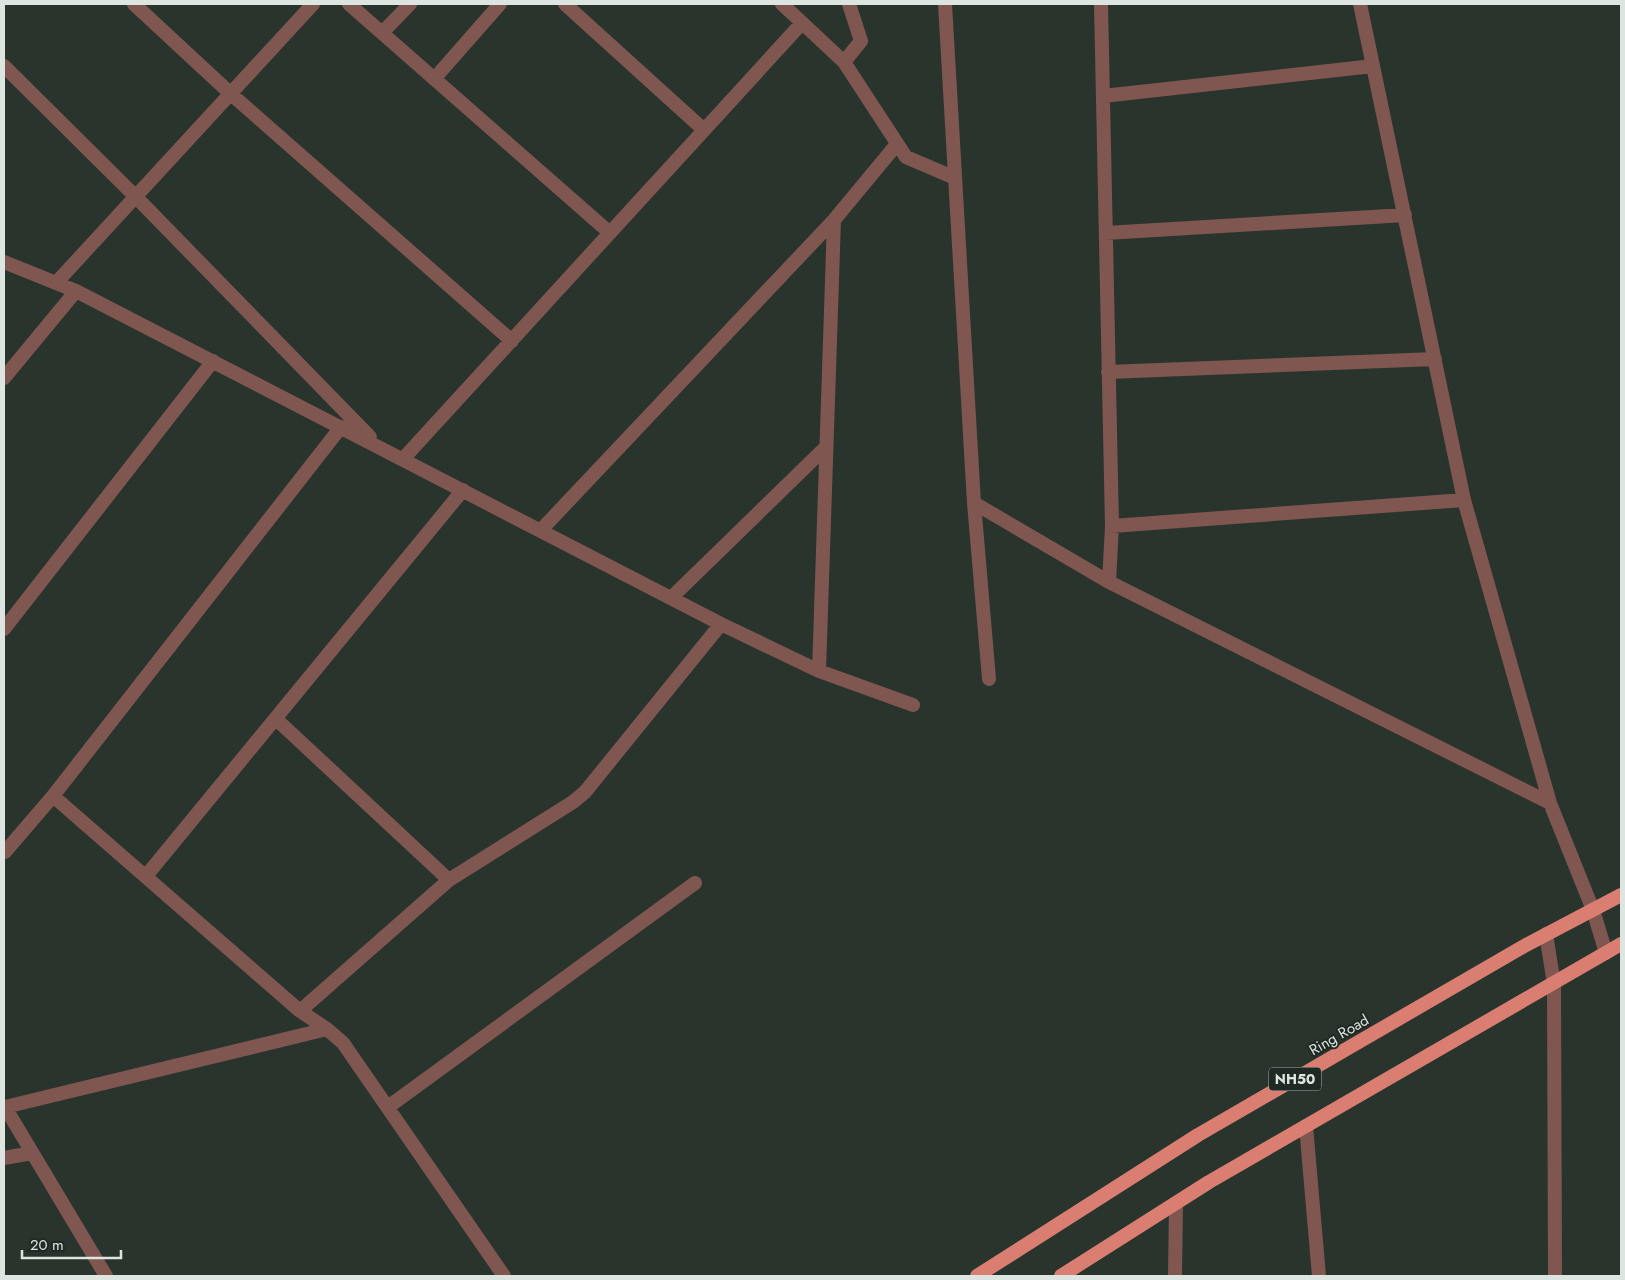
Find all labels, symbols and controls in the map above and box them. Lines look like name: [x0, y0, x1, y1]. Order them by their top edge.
street label: Ring Road: [1305, 1009, 1373, 1061]
road number: NH50: [1269, 1068, 1321, 1090]
scale bar: [22, 1228, 121, 1260]
text: 20 m: [30, 1234, 64, 1256]

